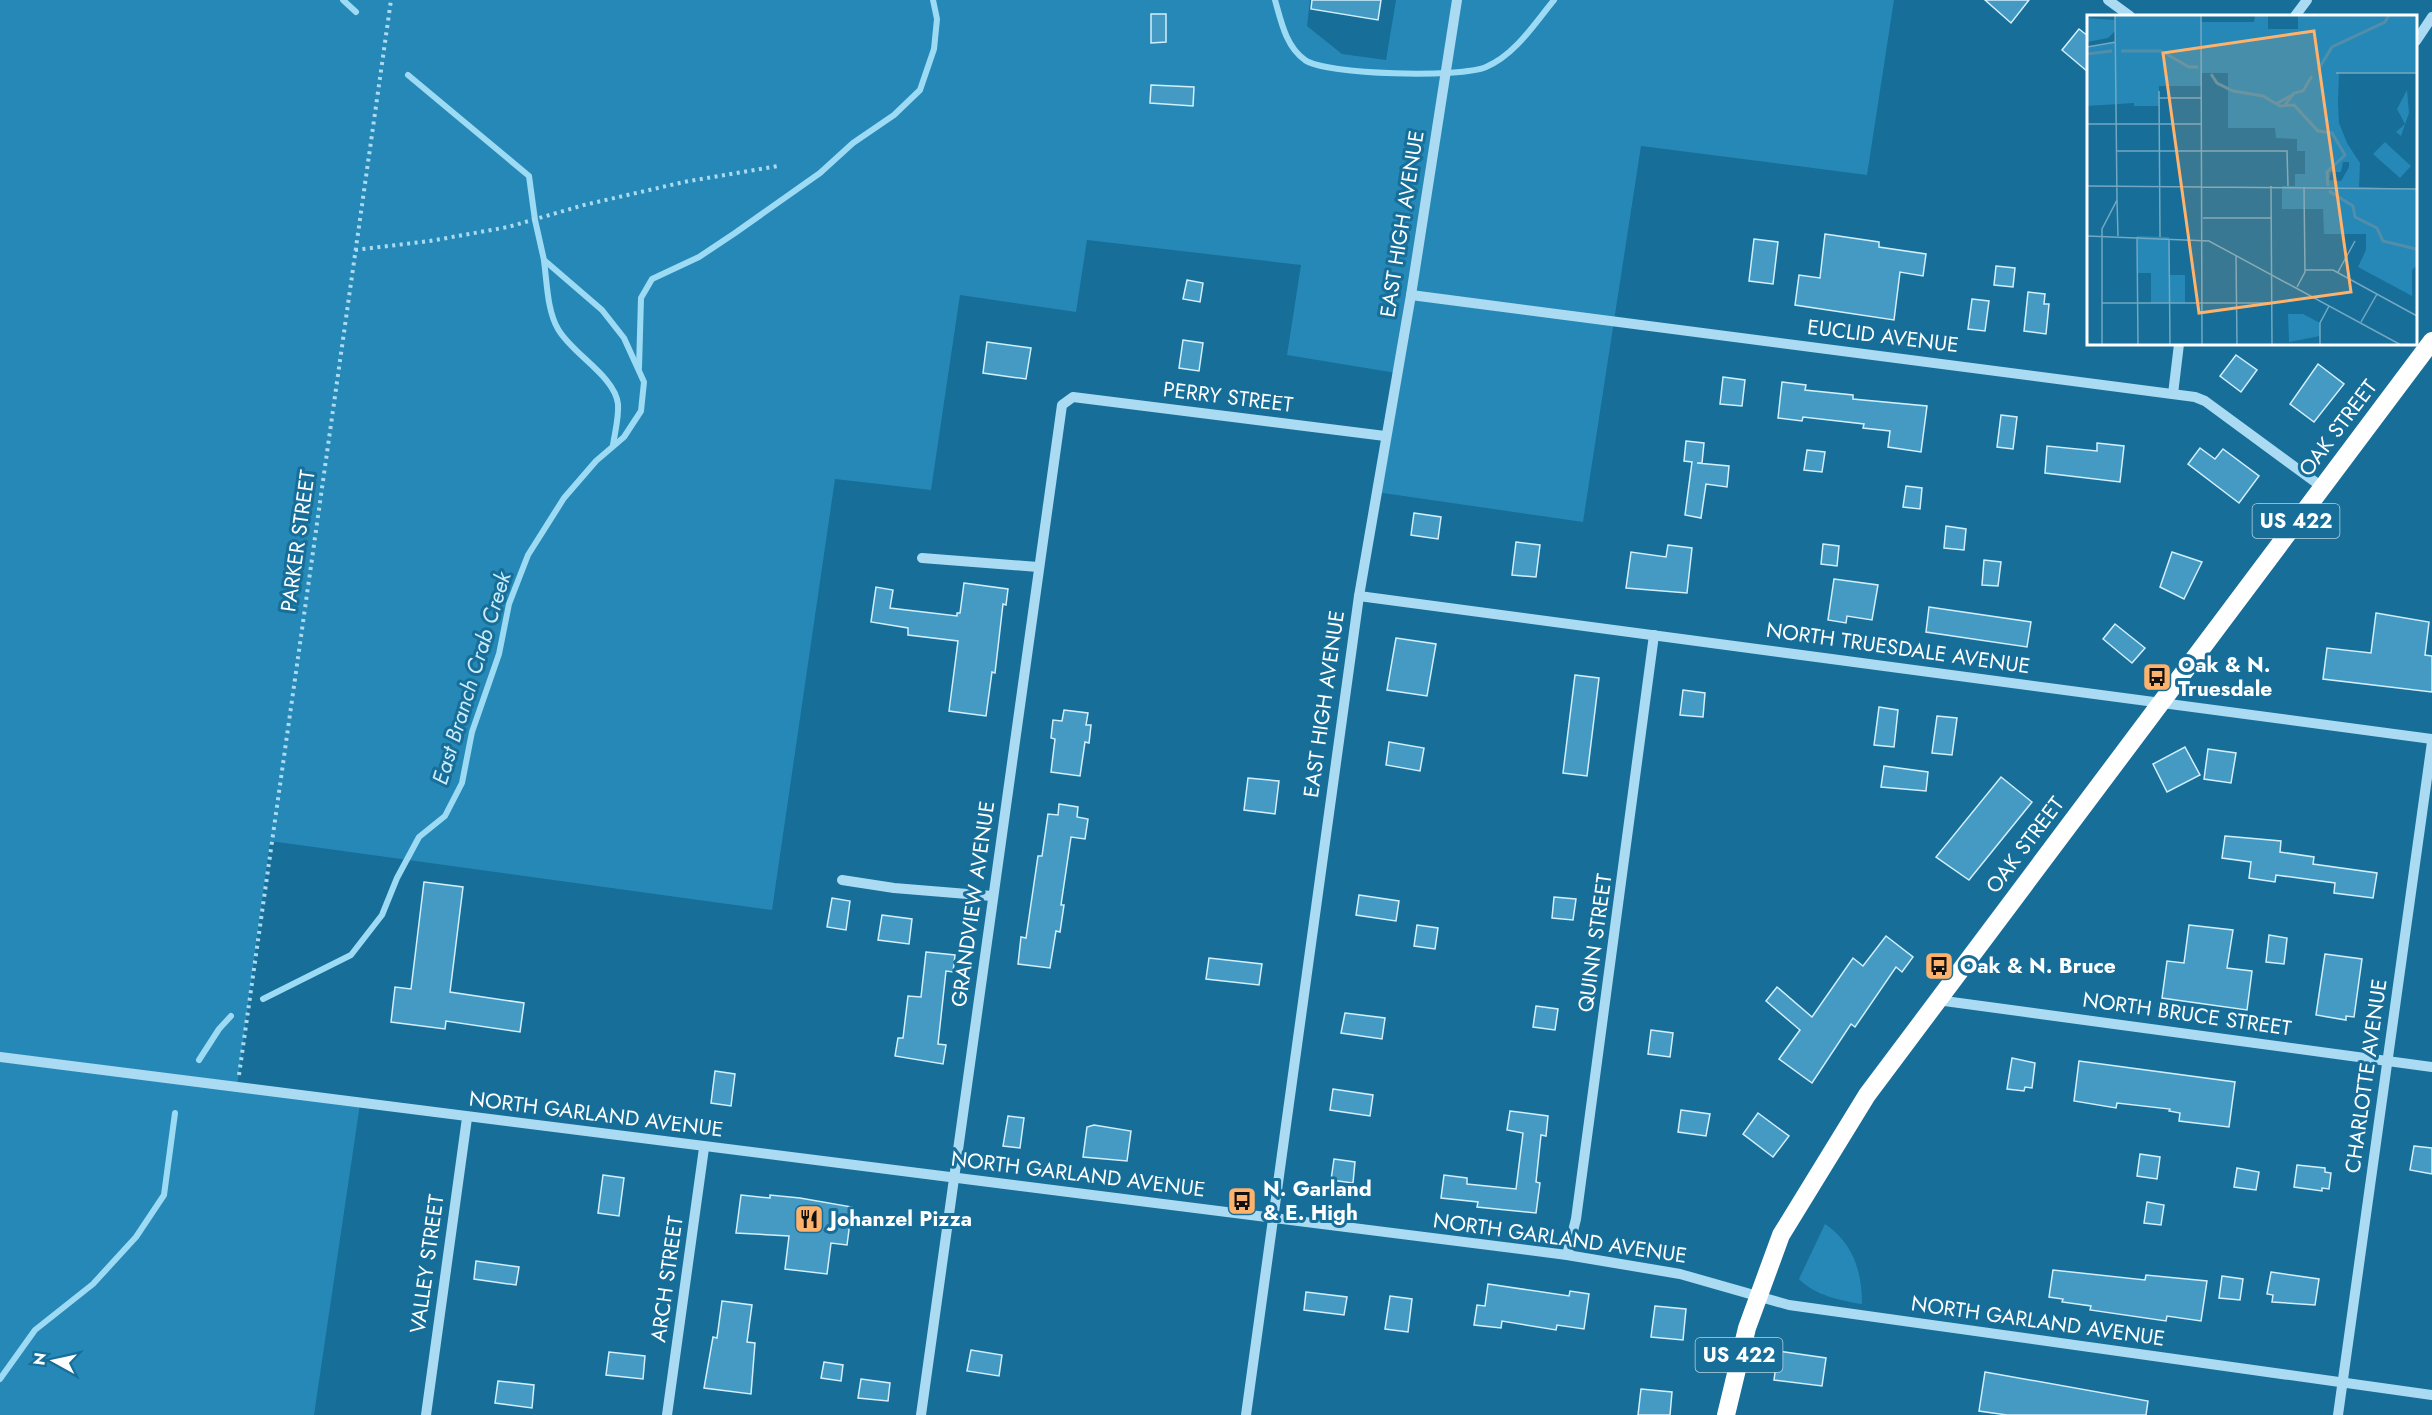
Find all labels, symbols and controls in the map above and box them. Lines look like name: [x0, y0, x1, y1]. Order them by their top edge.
inset map: [2087, 15, 2417, 345]
street label: EAST HIGH AVENUE: [1372, 128, 1432, 320]
street label: EUCLID AVENUE: [1806, 312, 1960, 360]
street label: OAK STREET: [2292, 373, 2384, 483]
street label: PERRY STREET: [1161, 374, 1295, 420]
street label: PARKER STREET: [273, 468, 323, 614]
road number: US 422: [2252, 504, 2340, 538]
water label: East Branch Crab Creek: [423, 566, 519, 788]
street label: EAST HIGH AVENUE: [1296, 608, 1352, 800]
street label: NORTH TRUESDALE AVENUE: [1764, 615, 2032, 681]
place label: Oak & N. Truesdale: [2178, 650, 2272, 704]
bus stop icon: Oak & N. Truesdale: [2141, 661, 2173, 693]
street label: OAK STREET: [1979, 790, 2071, 900]
street label: GRANDVIEW AVENUE: [944, 799, 1002, 1009]
street label: QUINN STREET: [1570, 872, 1620, 1014]
bus stop icon: Oak & N. Bruce: [1923, 950, 1955, 982]
place label: Oak & N. Bruce: [1960, 951, 2116, 981]
street label: CHARLOTTE AVENUE: [2338, 977, 2394, 1175]
street label: NORTH BRUCE STREET: [2081, 985, 2294, 1044]
street label: NORTH GARLAND AVENUE: [467, 1084, 725, 1144]
street label: NORTH GARLAND AVENUE: [949, 1144, 1207, 1204]
place label: N. Garland & E. High: [1263, 1174, 1372, 1228]
bus stop icon: N. Garland & E. High: [1226, 1185, 1258, 1217]
street label: VALLEY STREET: [402, 1192, 452, 1335]
restaurant icon: Johanzel Pizza: [793, 1203, 825, 1235]
place label: Johanzel Pizza: [826, 1204, 972, 1234]
street label: NORTH GARLAND AVENUE: [1431, 1205, 1689, 1271]
street label: ARCH STREET: [643, 1214, 691, 1344]
street label: NORTH GARLAND AVENUE: [1909, 1288, 2167, 1354]
north arrow: [24, 1331, 84, 1391]
road number: US 422: [1696, 1338, 1782, 1372]
text: N: [27, 1351, 52, 1367]

